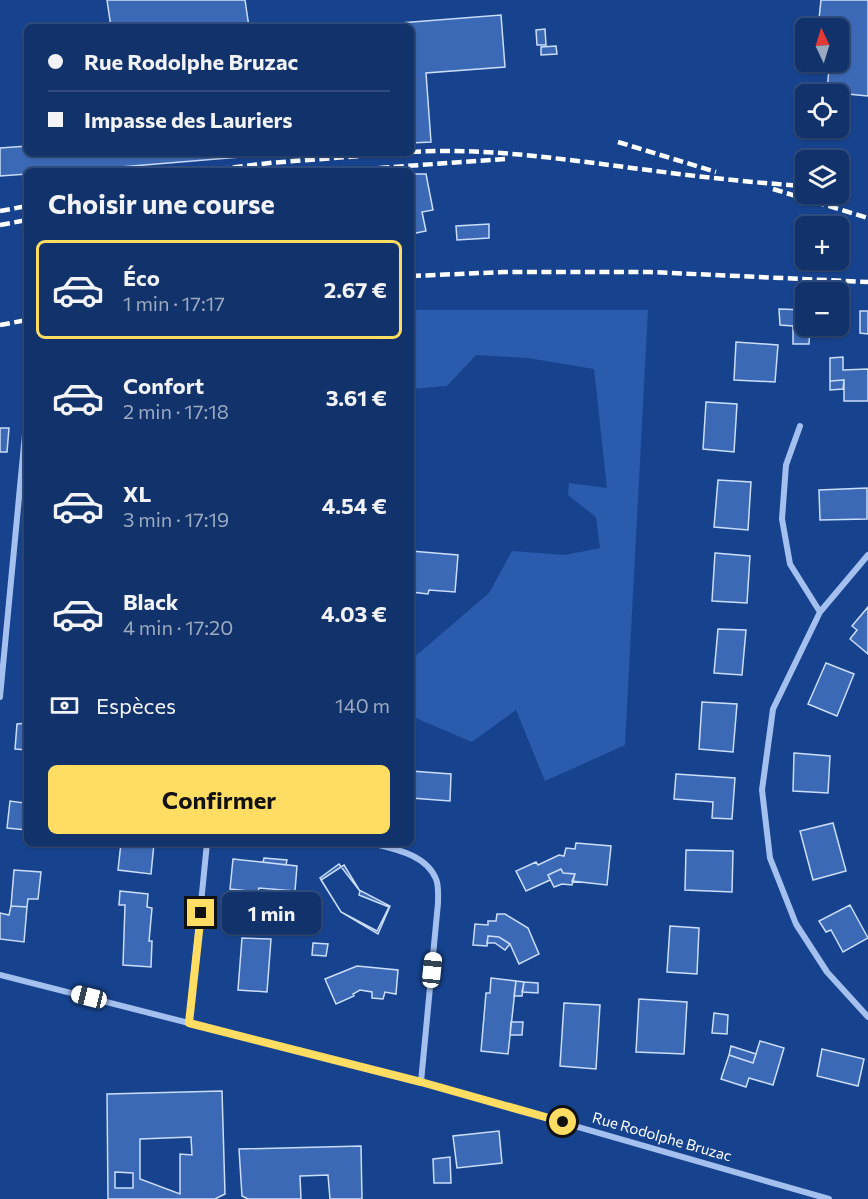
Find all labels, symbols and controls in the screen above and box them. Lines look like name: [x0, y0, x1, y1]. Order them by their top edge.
north arrow: [795, 18, 849, 72]
map controls: [795, 18, 849, 336]
text: Rue Rodolphe Bruzac: [84, 48, 298, 75]
button: locate: [795, 84, 849, 138]
text: Impasse des Lauriers: [84, 106, 293, 133]
button: layers: [795, 150, 849, 204]
text: Choisir une course: [48, 187, 275, 220]
button: +: [795, 216, 849, 270]
icon: car: [51, 263, 105, 317]
text: Éco: [123, 264, 160, 291]
text: 2.67 €: [324, 276, 387, 303]
button: −: [795, 282, 849, 336]
text: 1 min · 17:17: [123, 291, 225, 315]
icon: car: [51, 371, 105, 425]
text: Confort: [123, 372, 204, 399]
text: 3.61 €: [326, 384, 387, 411]
text: 2 min · 17:18: [123, 399, 229, 423]
icon: car: [51, 479, 105, 533]
text: XL: [123, 480, 151, 507]
text: 4.54 €: [322, 492, 387, 519]
text: 3 min · 17:19: [123, 507, 229, 531]
icon: car: [51, 587, 105, 641]
text: Black: [123, 588, 178, 615]
text: 4.03 €: [321, 600, 387, 627]
text: 4 min · 17:20: [123, 615, 233, 639]
icon: cash: [48, 689, 81, 722]
text: Espèces: [96, 692, 176, 719]
text: 140 m: [335, 693, 390, 717]
button: Confirmer: [48, 765, 390, 834]
callout: 1 min: [222, 892, 321, 934]
route end: [187, 899, 214, 926]
text: 1 min: [248, 901, 295, 925]
car: [421, 951, 443, 989]
car: [69, 984, 109, 1010]
route start: [549, 1108, 576, 1135]
street label: Rue Rodolphe Bruzac: [591, 1108, 734, 1165]

